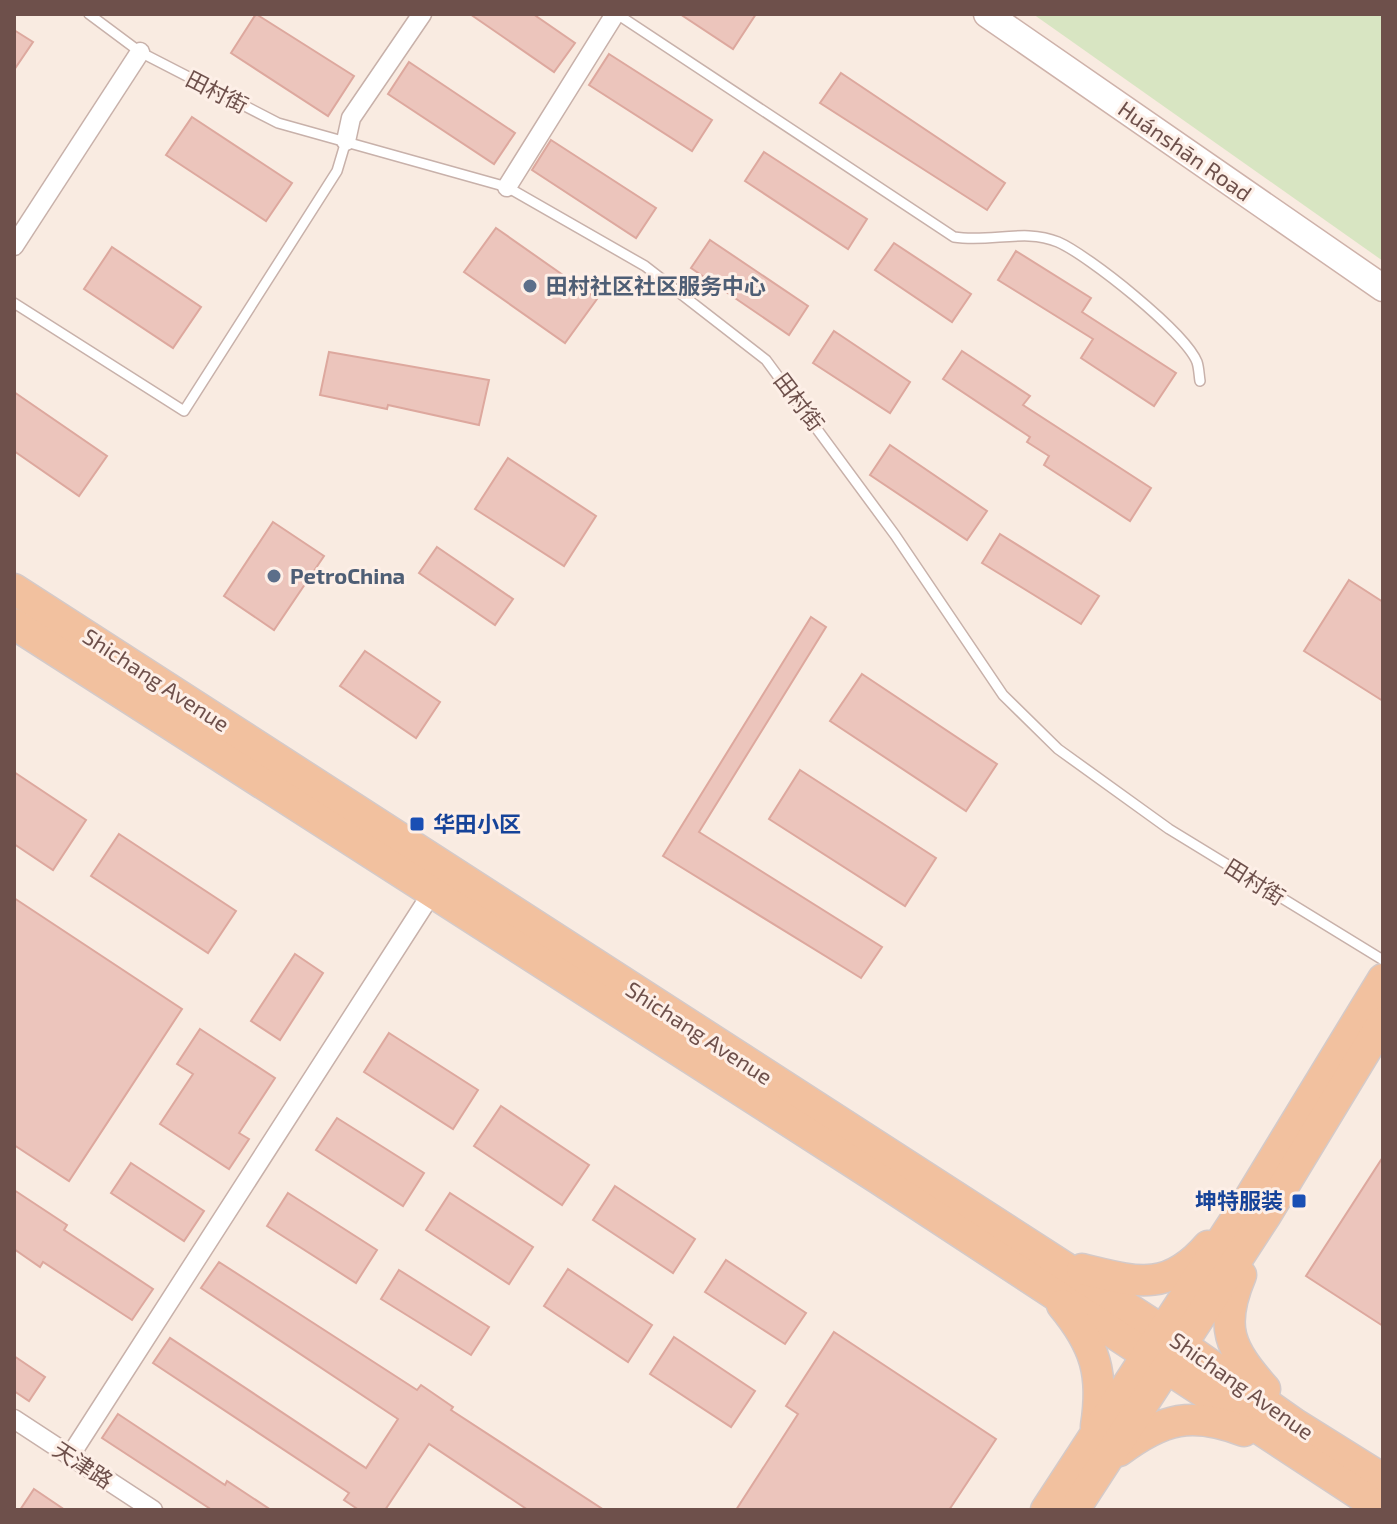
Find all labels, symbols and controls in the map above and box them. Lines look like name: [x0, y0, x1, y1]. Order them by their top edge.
street label: 田村街: [182, 65, 253, 118]
street label: Huánshān Road: [1114, 95, 1257, 206]
place label: 田村社区社区服务中心: [546, 272, 766, 298]
marker: 田村社区社区服务中心: [521, 277, 539, 295]
street label: 田村街: [770, 367, 830, 436]
place label: PetroChina: [290, 562, 405, 588]
marker: PetroChina: [265, 567, 283, 585]
street label: Shichang Avenue: [78, 622, 235, 736]
place label: 华田小区: [433, 810, 521, 836]
marker: 华田小区: [408, 815, 426, 833]
street label: 田村街: [1221, 853, 1290, 910]
street label: Shichang Avenue: [621, 975, 778, 1089]
place label: 坤特服装: [1195, 1187, 1283, 1213]
marker: 坤特服装: [1290, 1192, 1308, 1210]
street label: Shichang Avenue: [1166, 1326, 1319, 1444]
street label: 天津路: [49, 1435, 118, 1493]

